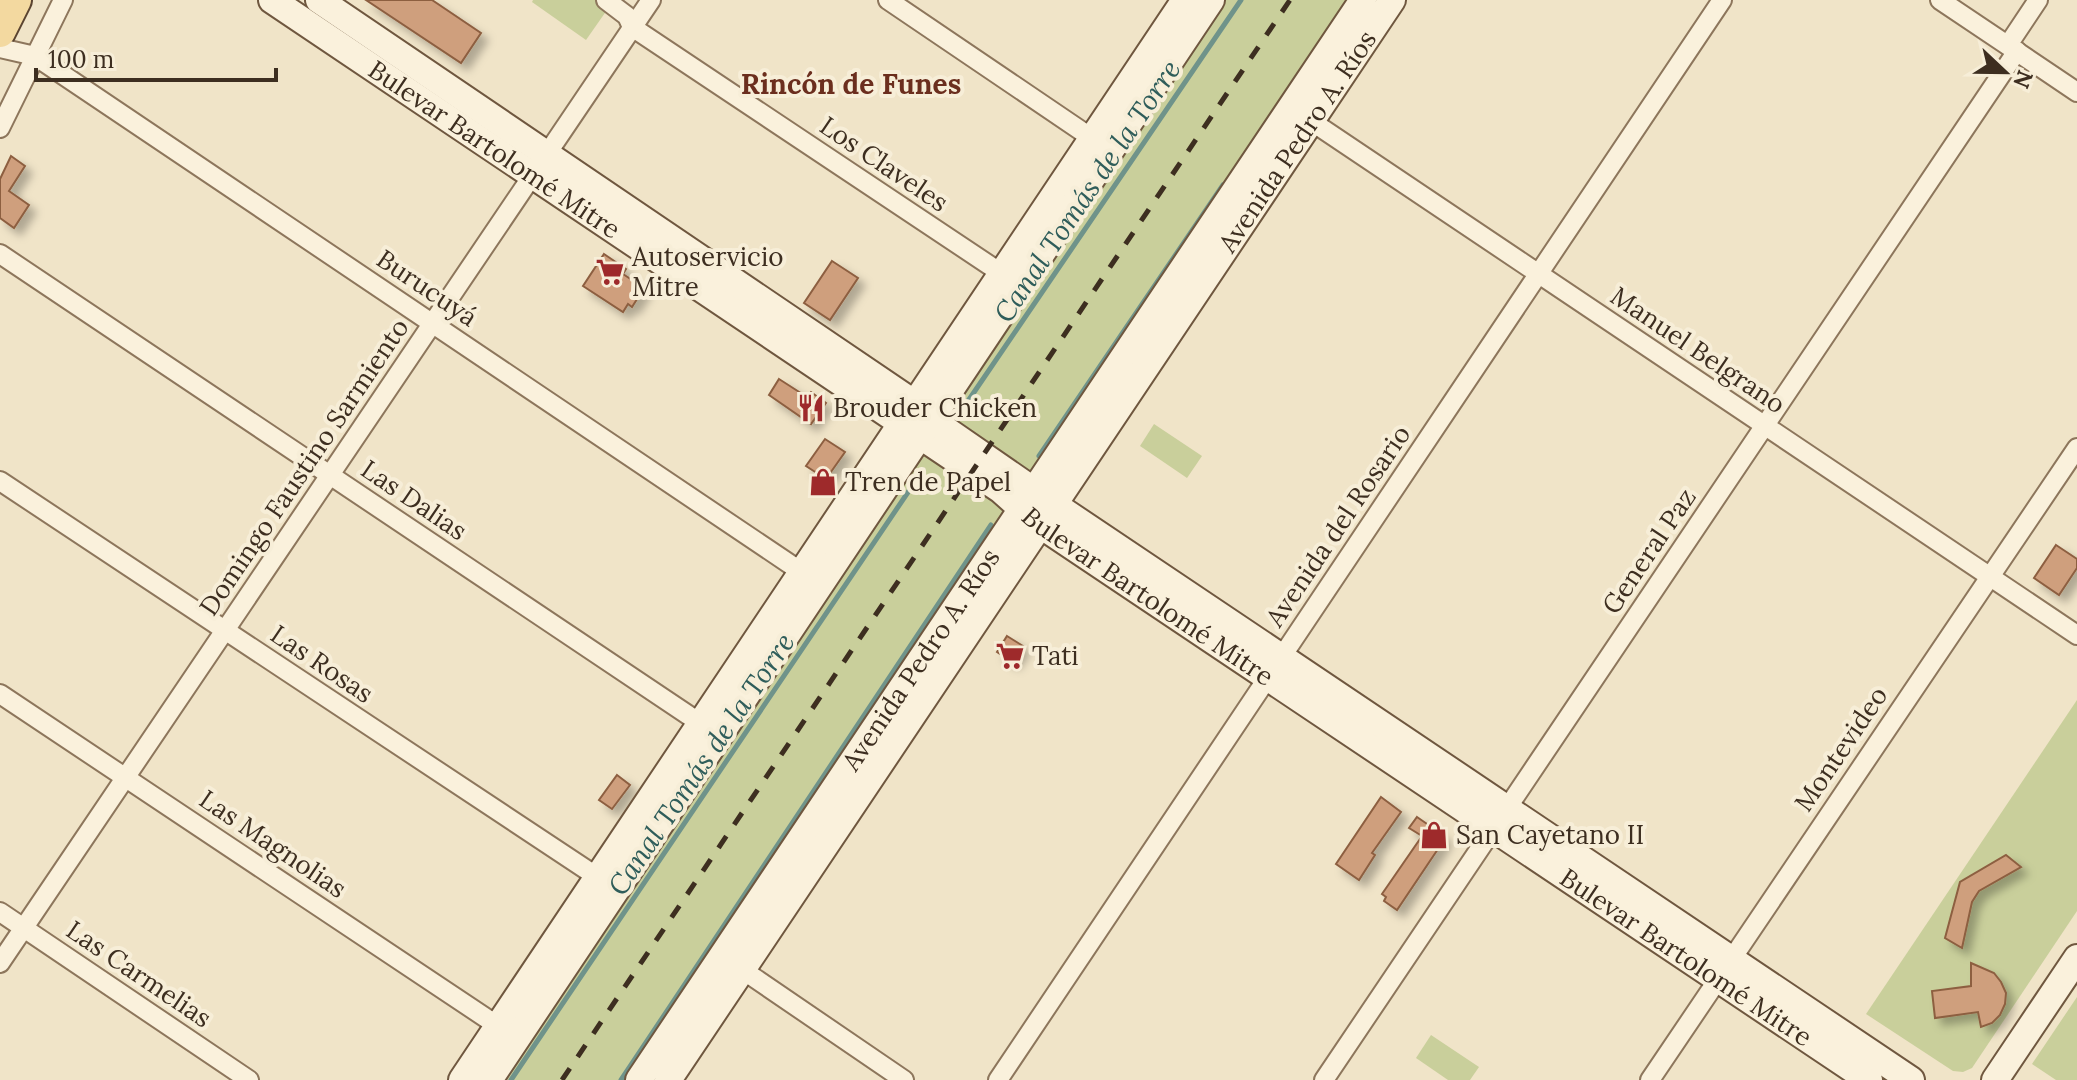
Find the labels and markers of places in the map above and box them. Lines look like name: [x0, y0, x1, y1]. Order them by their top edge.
place label: Autoservicio Mitre: [631, 240, 783, 303]
supermarket icon: Autoservicio Mitre: [595, 257, 625, 287]
place label: Brouder Chicken: [833, 391, 1037, 424]
restaurant icon: Brouder Chicken: [796, 393, 826, 423]
place label: Tren de Papel: [845, 465, 1011, 498]
shop icon: Tren de Papel: [808, 467, 838, 497]
place label: Tati: [1032, 639, 1079, 672]
supermarket icon: Tati: [995, 641, 1025, 671]
place label: San Cayetano II: [1456, 818, 1644, 851]
shop icon: San Cayetano II: [1419, 820, 1449, 850]

